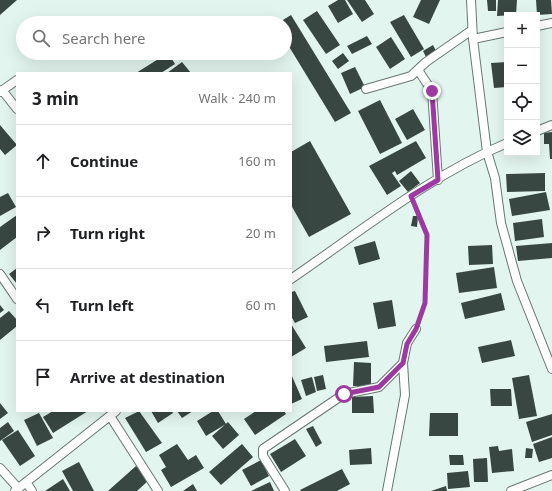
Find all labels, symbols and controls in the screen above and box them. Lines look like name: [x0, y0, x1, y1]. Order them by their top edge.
map controls: [504, 12, 540, 156]
button: +: [504, 12, 540, 48]
search box: [16, 16, 292, 60]
icon: search: [30, 27, 52, 49]
text: Search here: [62, 28, 145, 48]
button: −: [504, 48, 540, 84]
route end: [423, 82, 441, 100]
button: locate: [504, 84, 540, 120]
text: 3 min: [32, 87, 79, 110]
text: Walk · 240 m: [198, 89, 276, 107]
button: layers: [504, 120, 540, 156]
icon: ahead: [32, 150, 54, 172]
text: Continue: [70, 151, 138, 171]
text: 160 m: [238, 152, 276, 170]
icon: right: [32, 222, 54, 244]
text: Turn right: [70, 223, 145, 243]
text: 20 m: [246, 224, 276, 242]
icon: left: [32, 294, 54, 316]
text: Turn left: [70, 295, 134, 315]
text: 60 m: [246, 296, 276, 314]
icon: arrive: [32, 366, 54, 388]
text: Arrive at destination: [70, 367, 225, 387]
route start: [335, 385, 353, 403]

